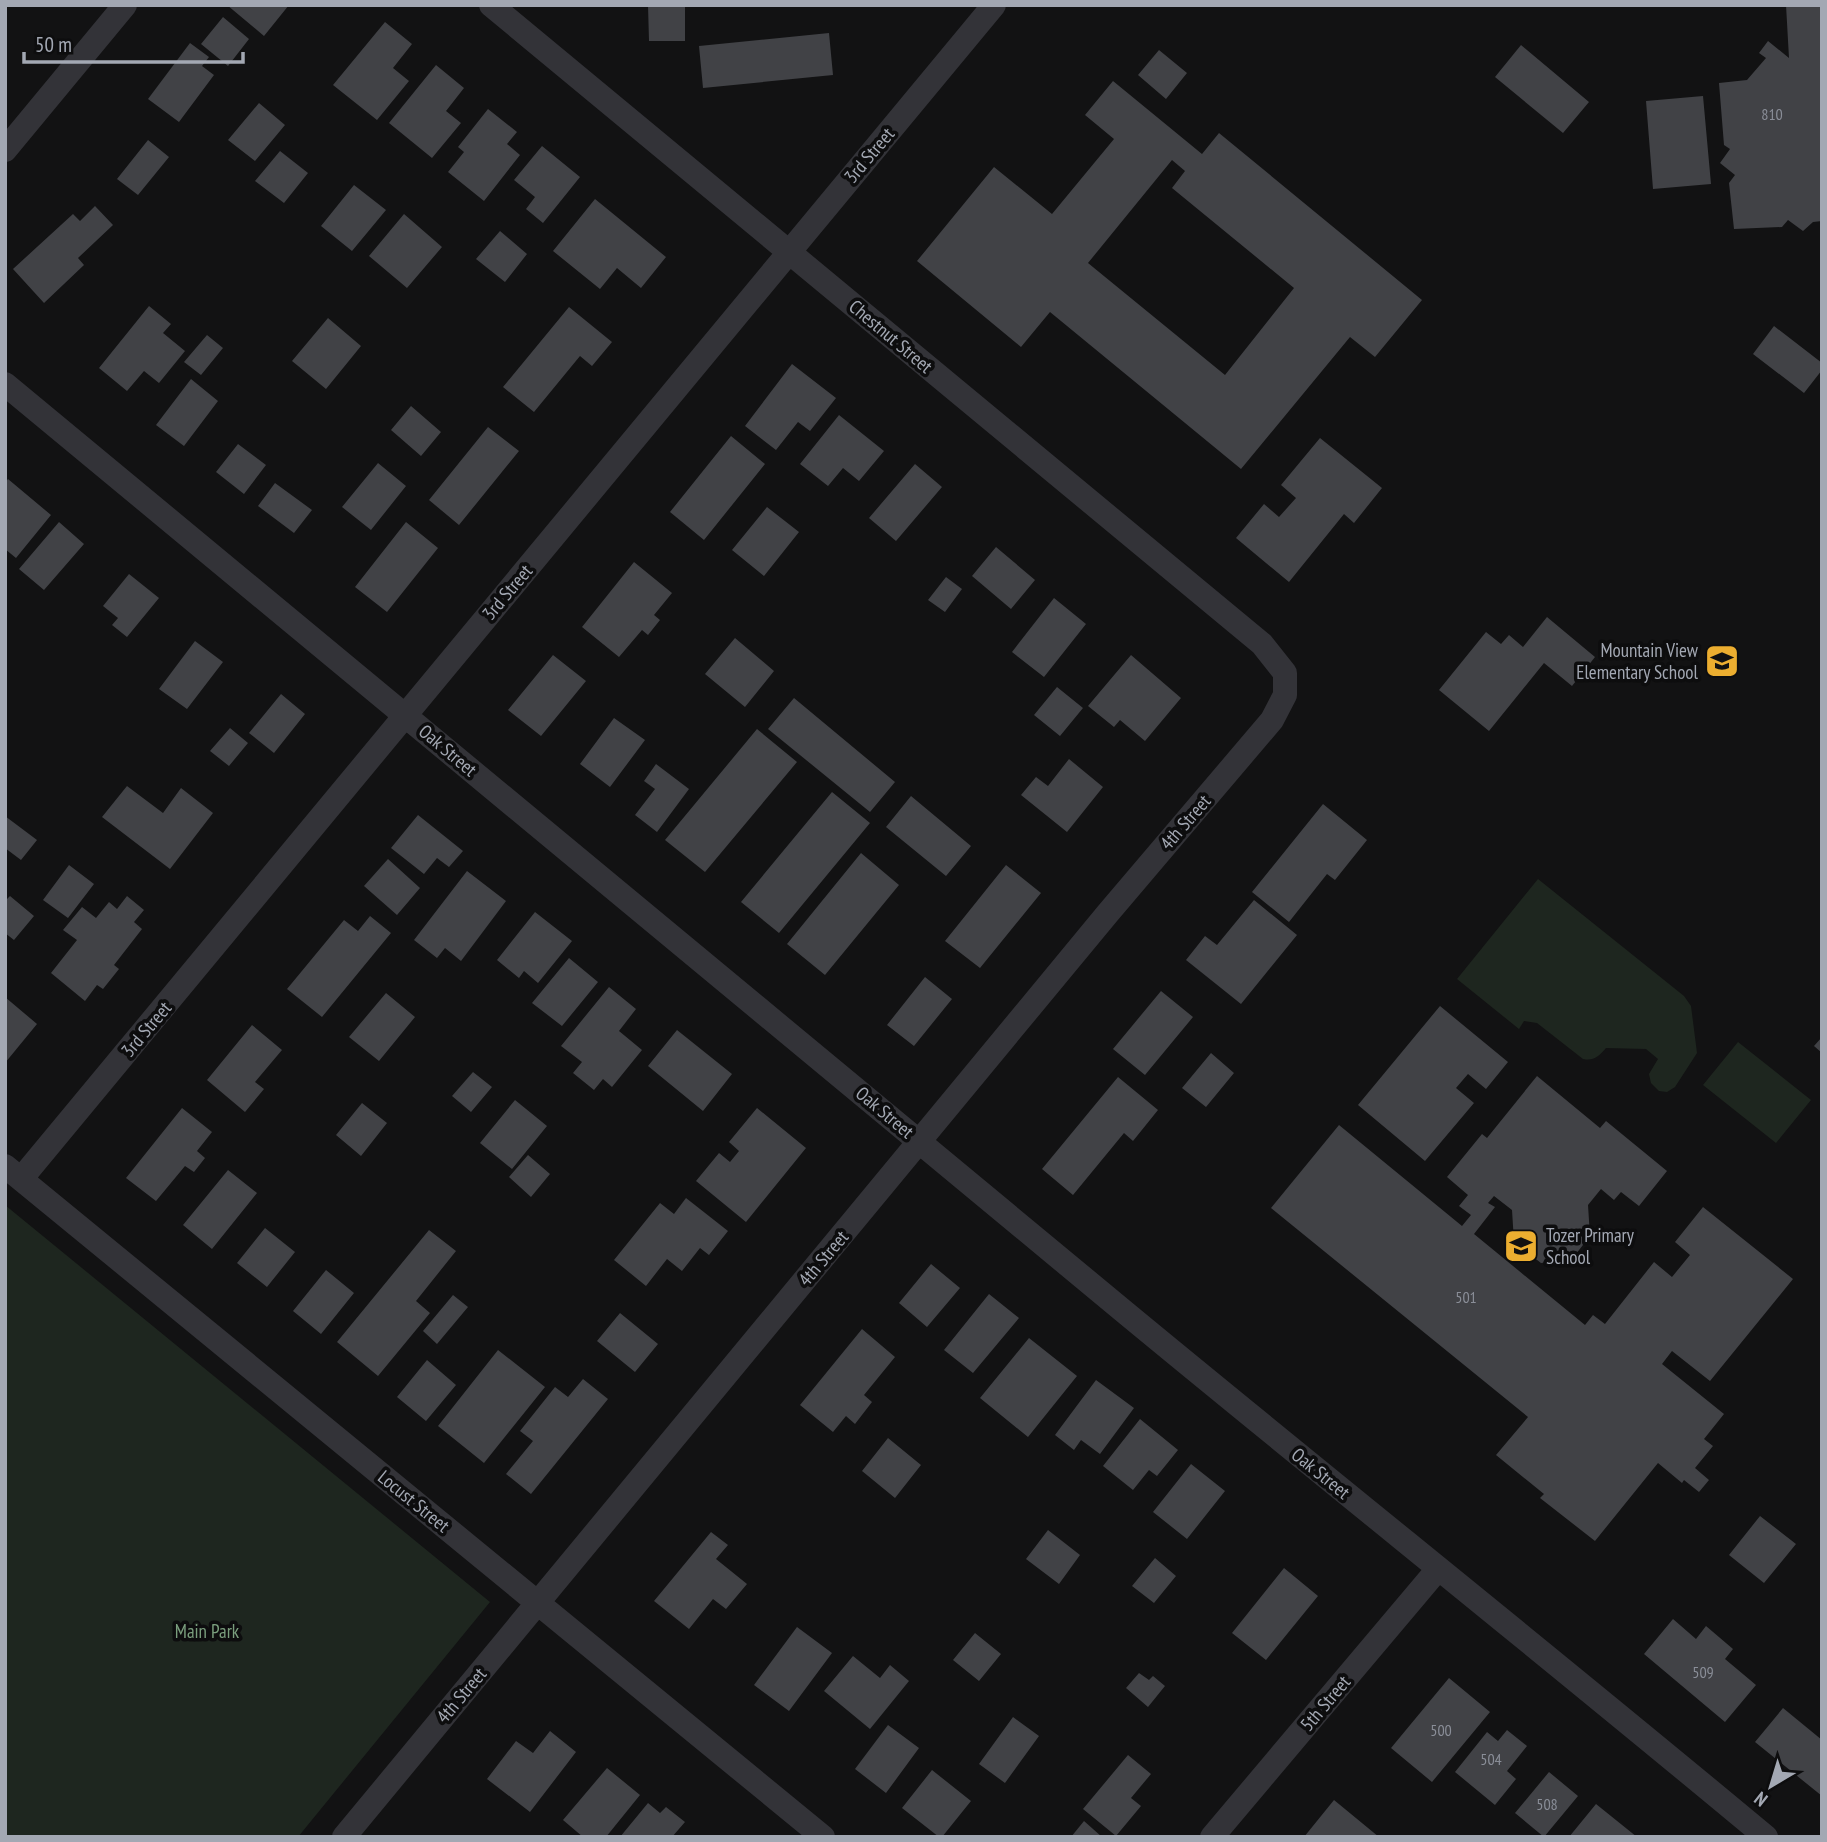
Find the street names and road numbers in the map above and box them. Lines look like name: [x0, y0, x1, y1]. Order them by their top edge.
street label: 3rd Street: [839, 122, 900, 188]
street label: Chestnut Street: [844, 294, 938, 378]
street label: 3rd Street: [477, 559, 538, 625]
street label: Oak Street: [414, 719, 482, 782]
street label: 4th Street: [1154, 789, 1216, 855]
street label: 3rd Street: [116, 996, 177, 1062]
street label: Oak Street: [851, 1081, 919, 1144]
street label: 4th Street: [793, 1225, 854, 1291]
street label: Oak Street: [1287, 1442, 1356, 1504]
street label: Locust Street: [373, 1465, 455, 1538]
street label: 4th Street: [431, 1662, 492, 1728]
street label: 5th Street: [1295, 1670, 1356, 1736]

